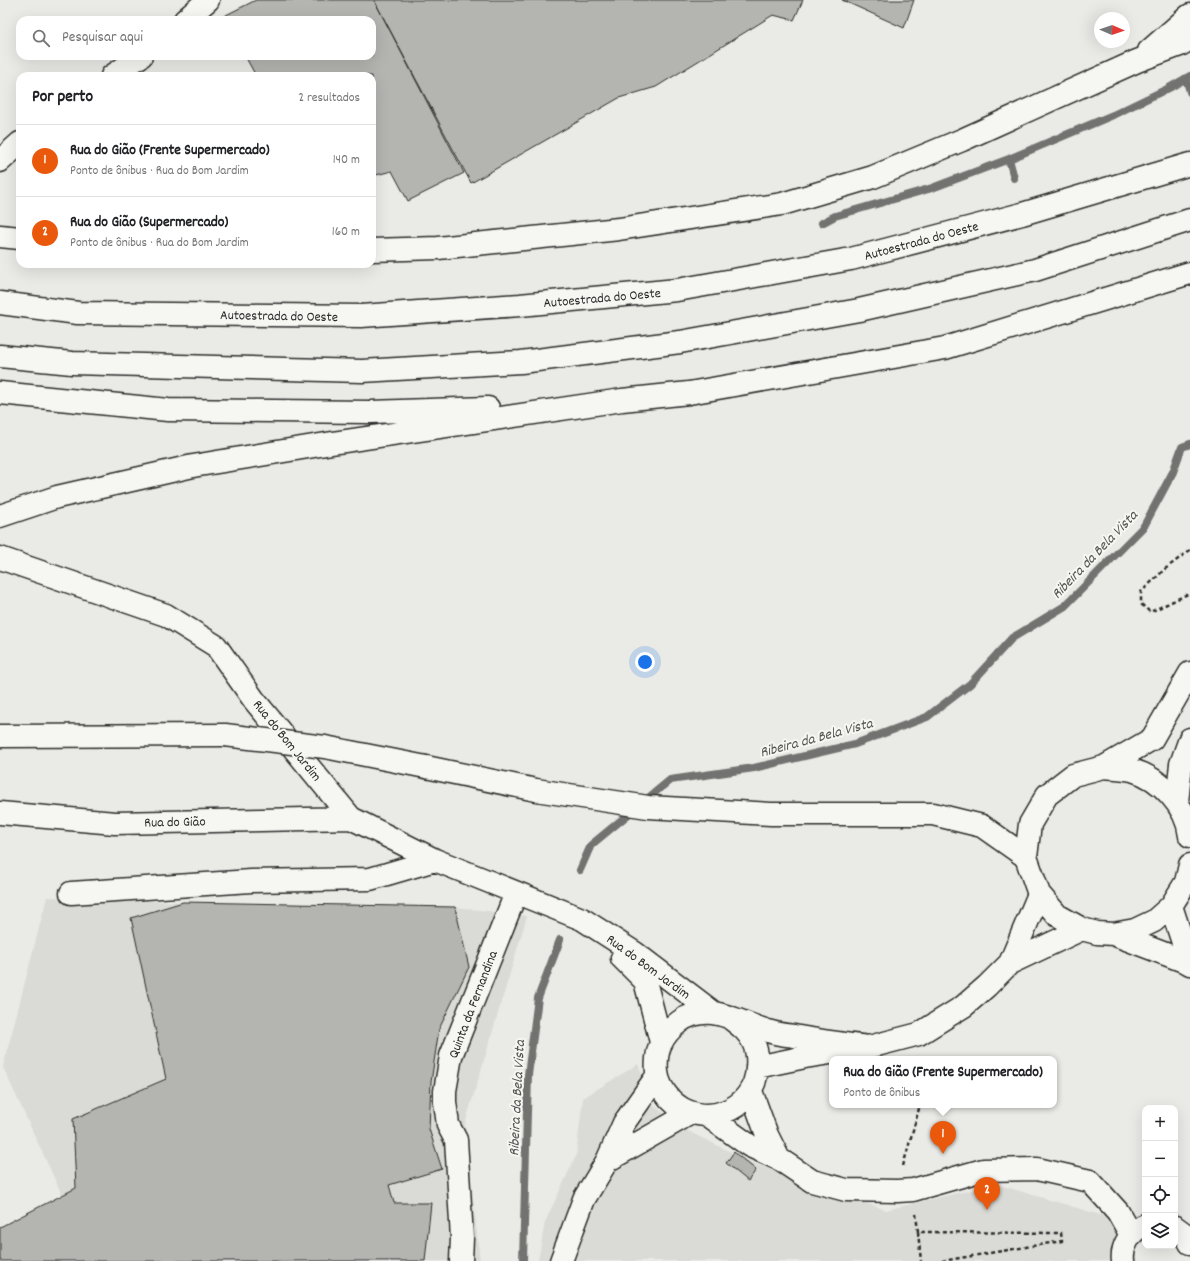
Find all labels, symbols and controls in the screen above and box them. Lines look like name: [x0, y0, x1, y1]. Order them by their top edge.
north arrow: [1094, 12, 1130, 48]
search box: [16, 16, 376, 60]
icon: search: [30, 27, 52, 49]
text: Pesquisar aqui: [62, 27, 143, 49]
text: Por perto: [32, 86, 93, 110]
text: 2 resultados: [298, 89, 360, 108]
text: Rua do Gião (Frente Supermercado): [70, 140, 270, 162]
text: 1: [44, 151, 46, 170]
text: 140 m: [333, 151, 360, 170]
text: Ponto de ônibus · Rua do Bom Jardim: [70, 162, 249, 181]
text: Rua do Gião (Supermercado): [70, 212, 228, 234]
street label: Autoestrada do Oeste: [862, 217, 981, 267]
text: 2: [42, 223, 48, 242]
text: 160 m: [332, 223, 360, 242]
text: Ponto de ônibus · Rua do Bom Jardim: [70, 234, 249, 253]
street label: Autoestrada do Oeste: [543, 284, 662, 314]
street label: Autoestrada do Oeste: [220, 306, 338, 328]
water label: Ribeira da Bela Vista: [1047, 505, 1144, 605]
your location: [635, 652, 655, 672]
street label: Rua do Bom Jardim: [247, 696, 326, 786]
water label: Ribeira da Bela Vista: [758, 713, 876, 765]
street label: Rua do Gião: [144, 812, 206, 834]
street label: Rua do Bom Jardim: [602, 930, 694, 1005]
street label: Quinta da Fernandina: [444, 948, 504, 1061]
water label: Ribeira da Bela Vista: [504, 1039, 532, 1157]
popup: [829, 1056, 1057, 1108]
text: Rua do Gião (Frente Supermercado): [843, 1062, 1043, 1084]
text: Ponto de ônibus: [843, 1084, 920, 1103]
map controls: [1142, 1105, 1178, 1249]
button: +: [1142, 1105, 1178, 1141]
pin: 1: [930, 1121, 956, 1154]
button: −: [1142, 1141, 1178, 1177]
pin: 2: [974, 1177, 1000, 1210]
button: locate: [1142, 1177, 1178, 1213]
button: layers: [1142, 1213, 1178, 1249]

